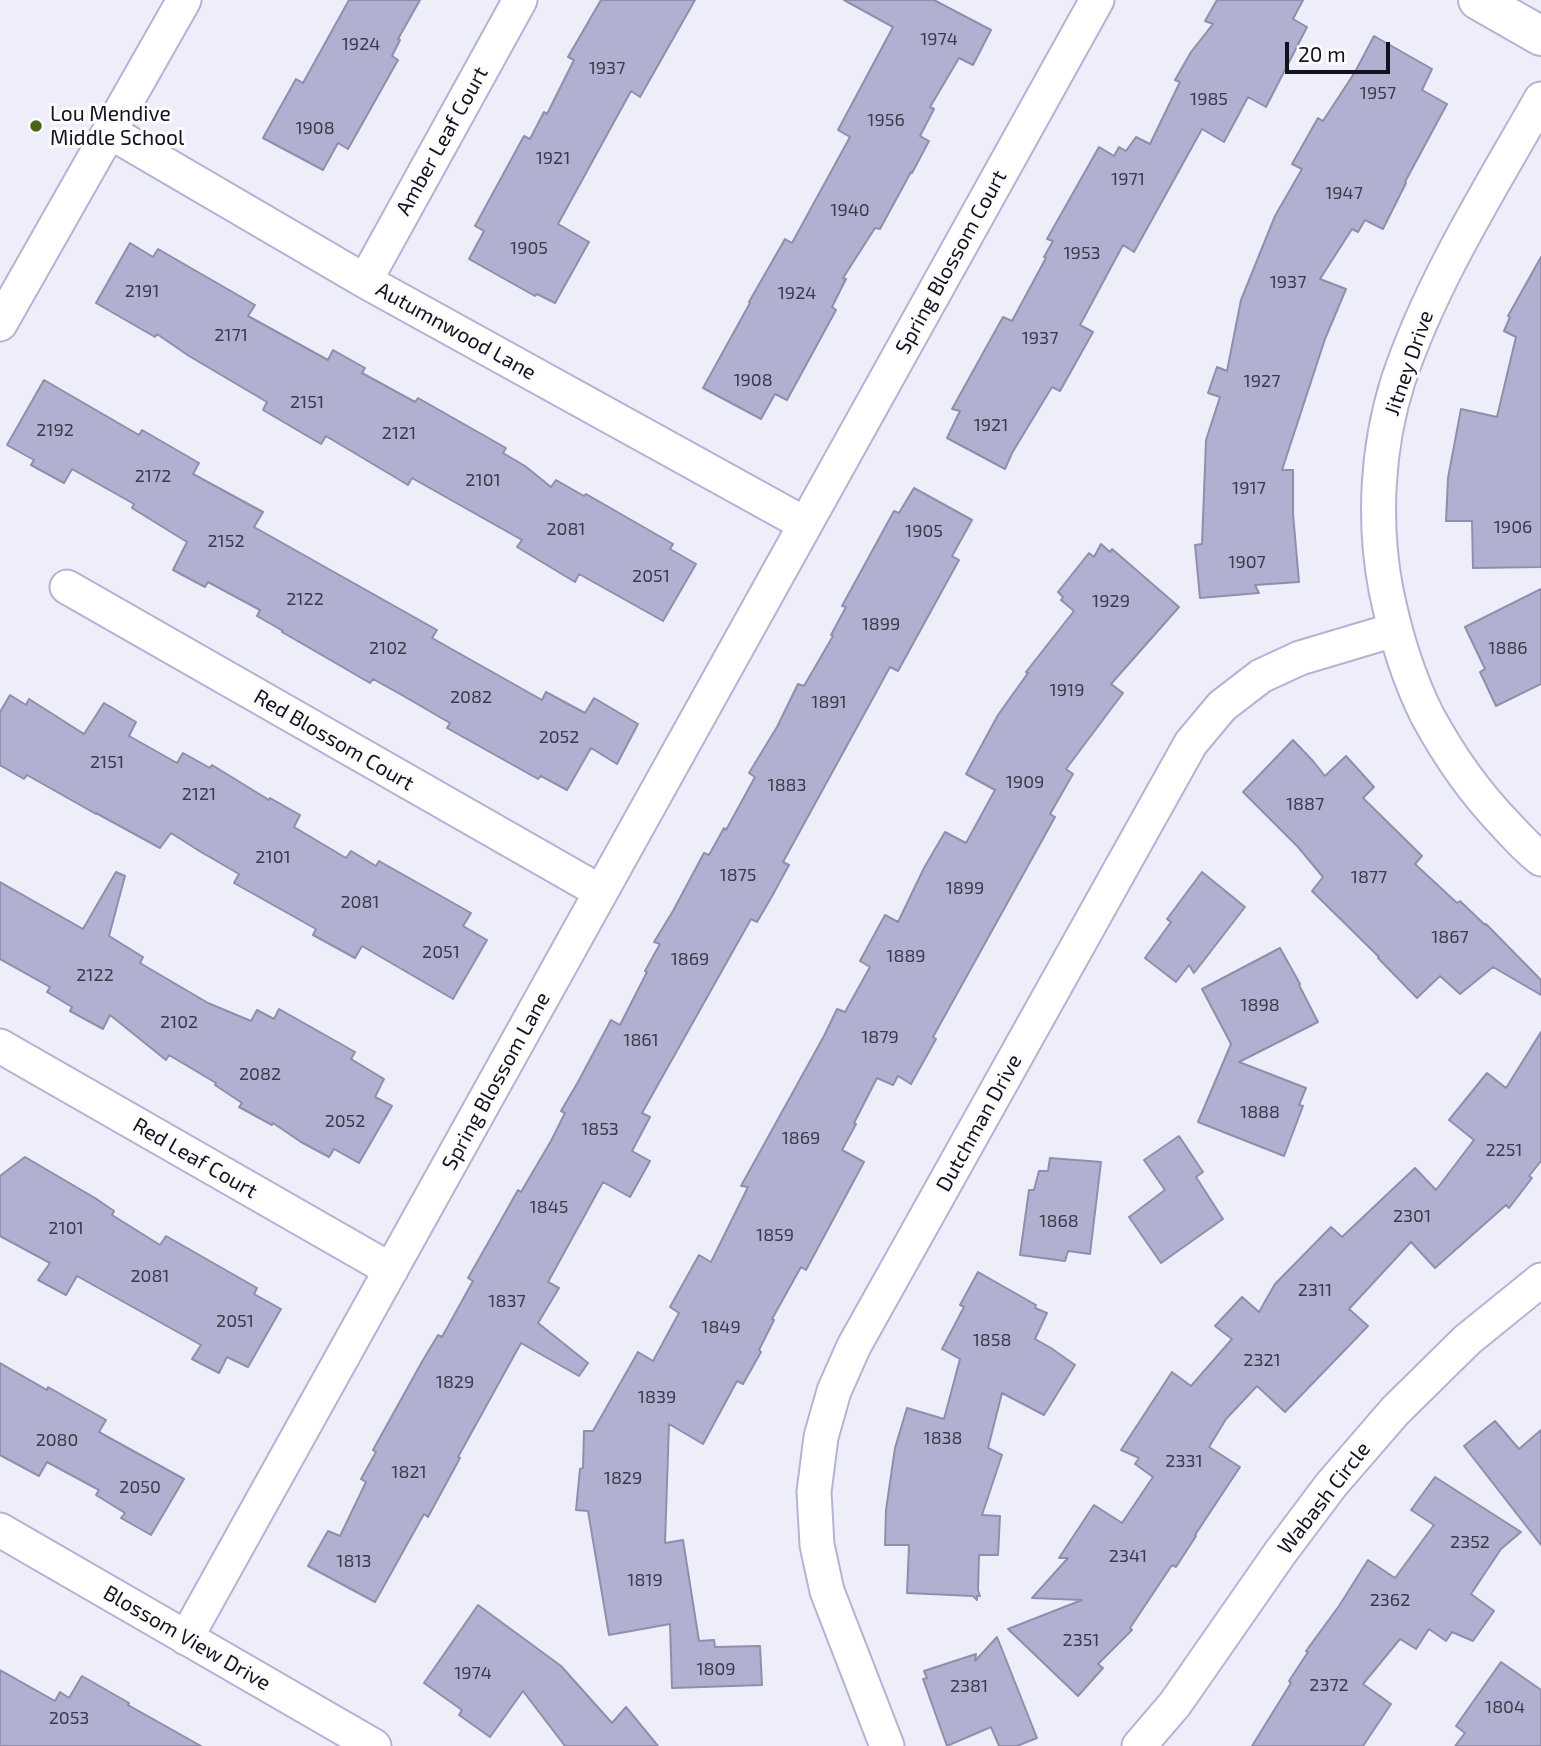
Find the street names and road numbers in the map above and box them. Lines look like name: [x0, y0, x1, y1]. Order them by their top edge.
street label: Amber Leaf Court: [391, 62, 493, 220]
street label: Spring Blossom Court: [890, 166, 1012, 358]
street label: Autumnwood Lane: [372, 277, 540, 385]
street label: Jitney Drive: [1379, 307, 1439, 419]
street label: Red Blossom Court: [249, 684, 419, 796]
street label: Spring Blossom Lane: [437, 988, 555, 1174]
street label: Dutchman Drive: [931, 1050, 1027, 1196]
street label: Red Leaf Court: [128, 1112, 262, 1204]
street label: Wabash Circle: [1272, 1437, 1376, 1559]
street label: Blossom View Drive: [99, 1580, 275, 1696]

